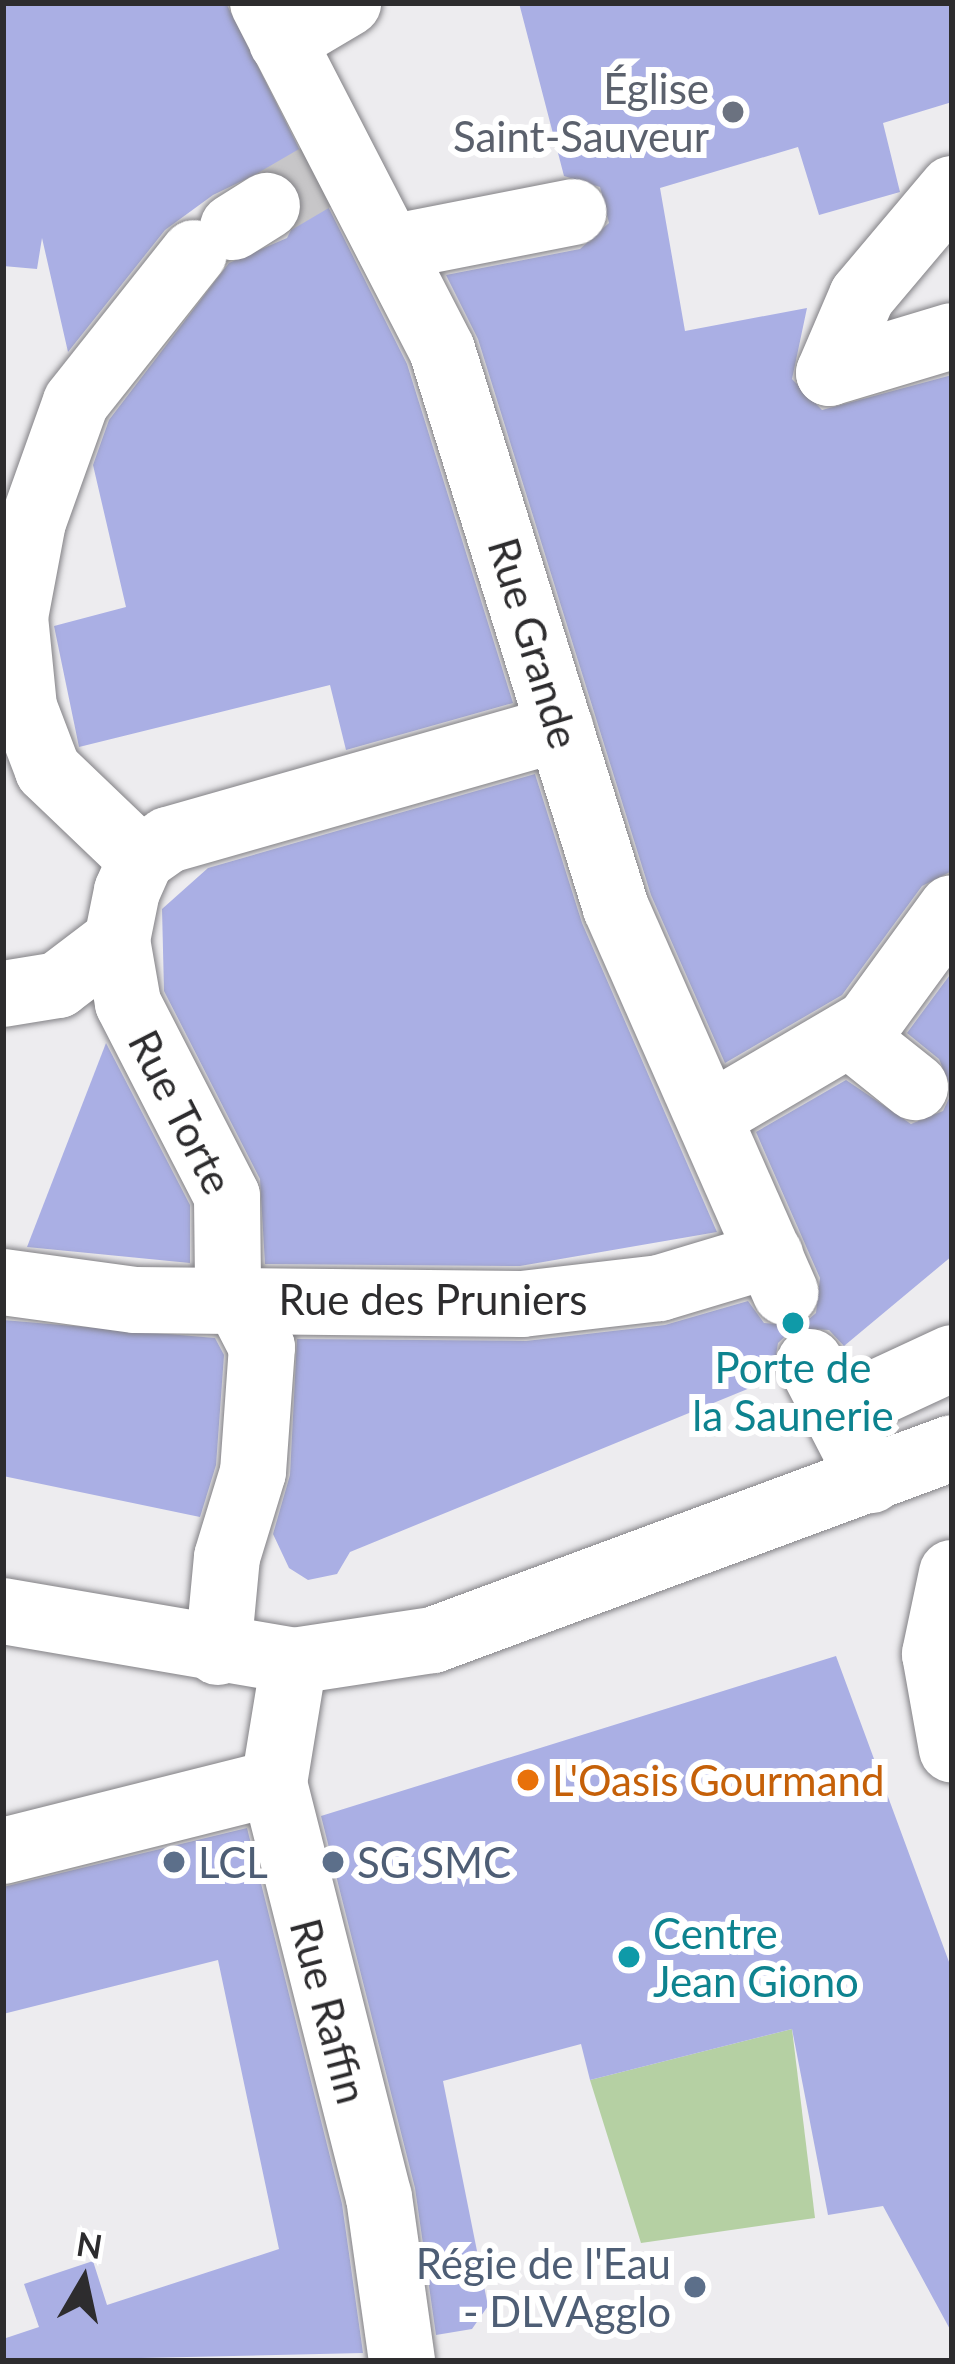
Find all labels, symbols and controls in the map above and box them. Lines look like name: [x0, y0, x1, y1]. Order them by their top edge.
place label: Église Saint-Sauveur: [453, 63, 709, 162]
marker: Église Saint-Sauveur: [720, 99, 746, 125]
street label: Rue Grande: [478, 532, 590, 754]
street label: Rue Torte: [118, 1021, 244, 1203]
street label: Rue des Pruniers: [279, 1274, 587, 1324]
marker: Porte de la Saunerie: [780, 1310, 806, 1336]
place label: Porte de la Saunerie: [692, 1342, 894, 1440]
place label: L'Oasis Gourmand: [552, 1755, 884, 1805]
marker: L'Oasis Gourmand: [515, 1767, 541, 1793]
place label: LCL: [198, 1837, 268, 1887]
place label: SG SMC: [357, 1837, 511, 1887]
marker: LCL: [161, 1849, 187, 1875]
marker: SG SMC: [320, 1849, 346, 1875]
place label: Centre Jean Giono: [653, 1908, 859, 2006]
street label: Rue Raffin: [280, 1913, 378, 2109]
marker: Centre Jean Giono: [616, 1944, 642, 1970]
north arrow: [24, 2220, 144, 2340]
text: N: [74, 2223, 105, 2266]
place label: Régie de l'Eau - DLVAgglo: [416, 2238, 671, 2336]
marker: Régie de l'Eau - DLVAgglo: [682, 2274, 708, 2300]

